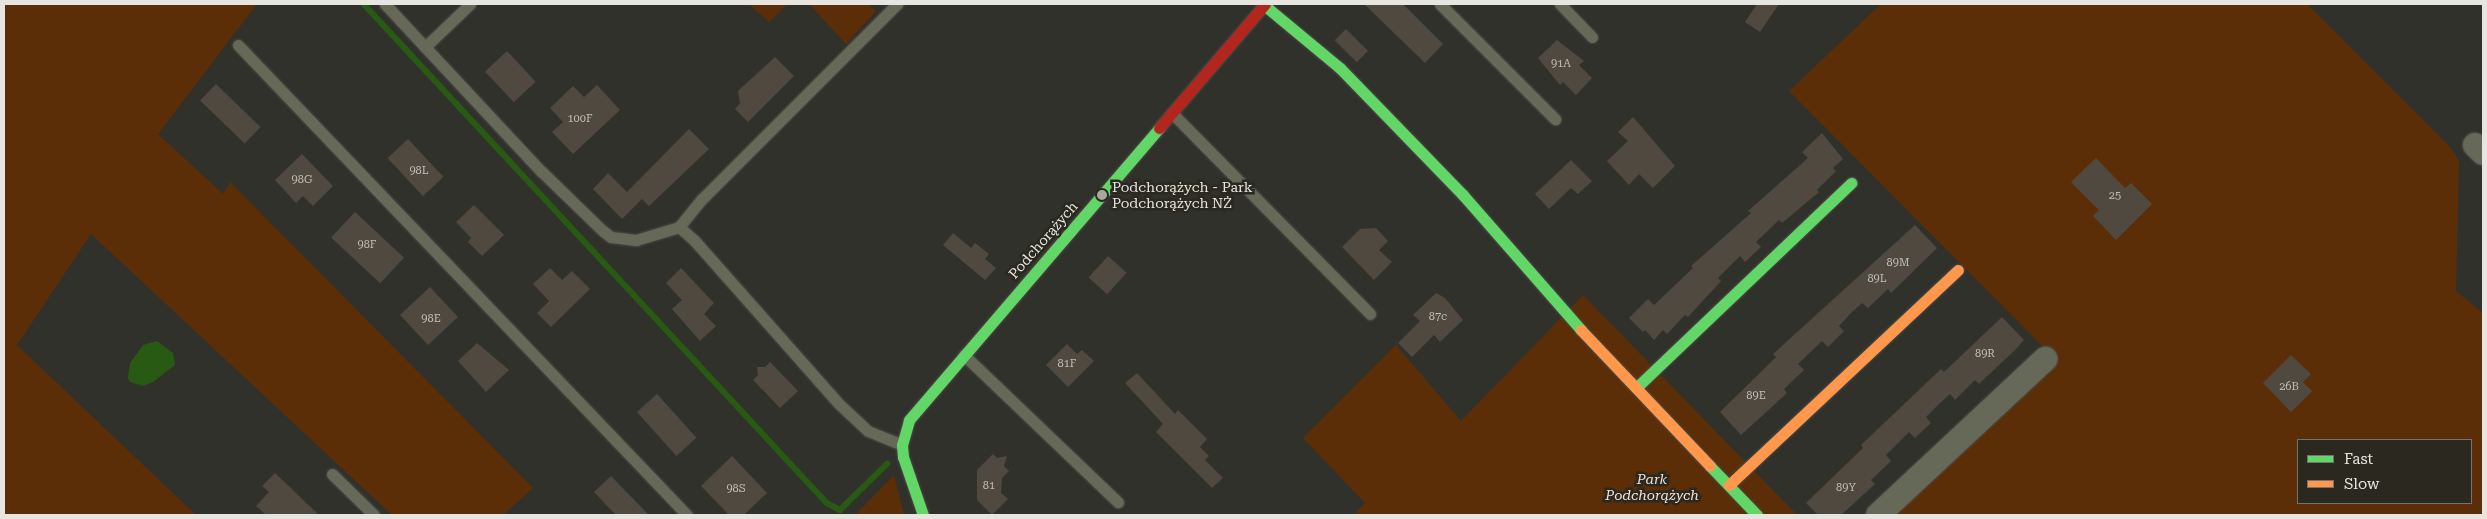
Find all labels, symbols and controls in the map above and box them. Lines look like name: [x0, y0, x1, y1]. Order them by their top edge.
house number: 91A: [1551, 57, 1571, 71]
house number: 100F: [567, 112, 593, 126]
house number: 98L: [409, 164, 429, 178]
house number: 98G: [292, 173, 312, 187]
place label: Podchorążych - Park Podchorążych NŻ: [1112, 179, 1253, 212]
marker: Podchorążych - Park Podchorążych NŻ: [1096, 189, 1108, 201]
house number: 25: [2109, 189, 2121, 203]
street label: Podchorążych: [1005, 198, 1081, 282]
house number: 98F: [358, 238, 376, 252]
house number: 89M: [1887, 256, 1909, 270]
house number: 89L: [1867, 272, 1887, 286]
house number: 87c: [1429, 310, 1447, 324]
house number: 98E: [421, 312, 441, 326]
house number: 89R: [1975, 347, 1995, 361]
house number: 81F: [1058, 357, 1076, 371]
house number: 26B: [2279, 380, 2299, 394]
house number: 89E: [1746, 389, 1766, 403]
legend: [2297, 439, 2472, 504]
text: Fast: [2344, 450, 2373, 468]
park label: Park Podchorążych: [1605, 471, 1699, 504]
text: Slow: [2344, 475, 2379, 493]
house number: 81: [983, 479, 995, 493]
house number: 89Y: [1836, 481, 1856, 495]
house number: 98S: [726, 482, 746, 496]

